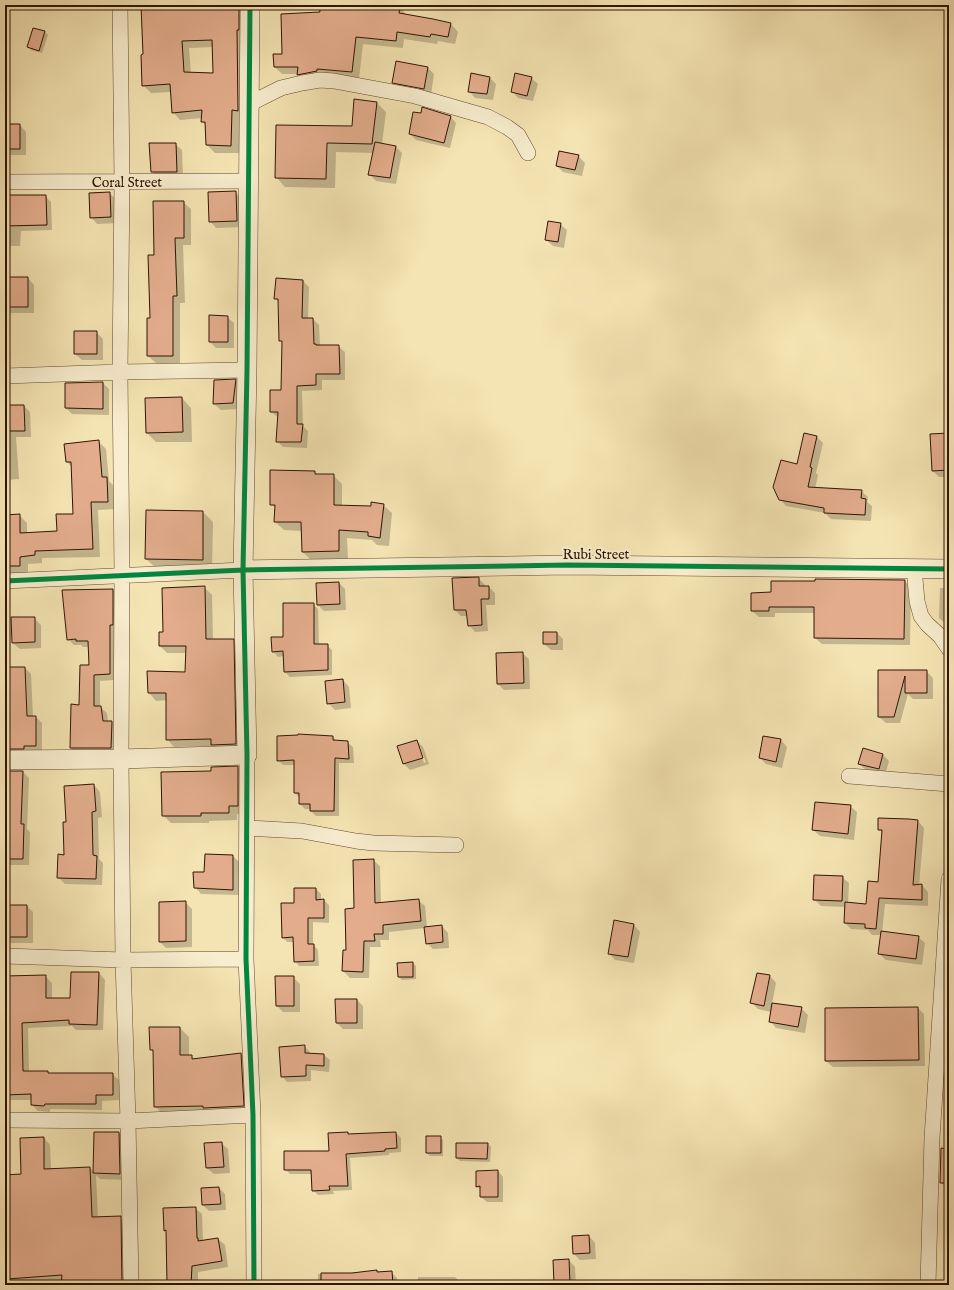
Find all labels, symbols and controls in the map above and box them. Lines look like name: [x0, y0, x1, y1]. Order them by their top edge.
street label: Coral Street: [92, 174, 162, 192]
street label: Rubi Street: [563, 546, 630, 564]

